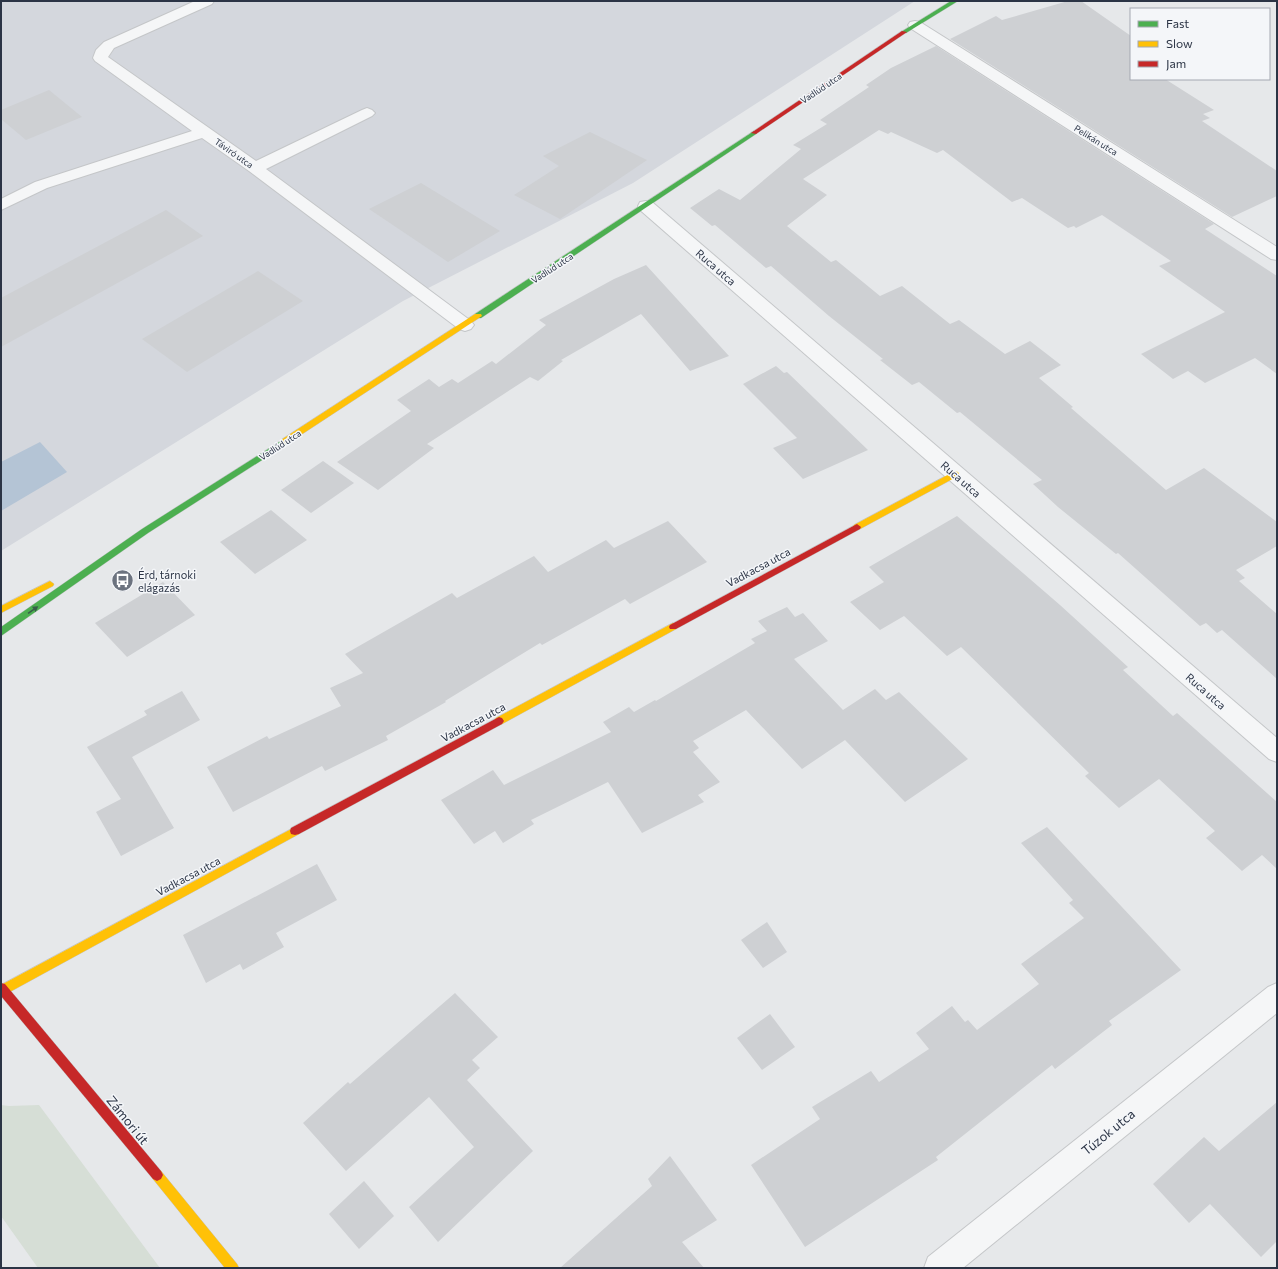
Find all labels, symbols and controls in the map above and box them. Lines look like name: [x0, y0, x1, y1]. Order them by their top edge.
legend: [1130, 8, 1270, 80]
text: Fast: [1166, 16, 1189, 30]
text: Slow: [1166, 36, 1193, 50]
text: Jam: [1166, 56, 1186, 71]
street label: Vadlúd utca: [798, 70, 844, 106]
street label: Pelikán utca: [1072, 122, 1120, 158]
street label: Táviró utca: [212, 136, 256, 171]
street label: Ruca utca: [693, 246, 739, 288]
street label: Vadlúd utca: [529, 250, 575, 286]
street label: Vadlúd utca: [257, 427, 303, 463]
street label: Ruca utca: [938, 458, 984, 500]
street label: Vadkacsa utca: [724, 545, 792, 589]
bus stop icon: Érd, tárnoki elágazás: [109, 567, 135, 593]
place label: Érd, tárnoki elágazás: [138, 567, 196, 594]
one-way arrow: [28, 606, 39, 614]
street label: Ruca utca: [1183, 670, 1229, 712]
street label: Vadkacsa utca: [439, 700, 507, 744]
street label: Vadkacsa utca: [154, 854, 222, 898]
street label: Zámori út: [103, 1092, 153, 1148]
street label: Túzok utca: [1078, 1106, 1138, 1158]

